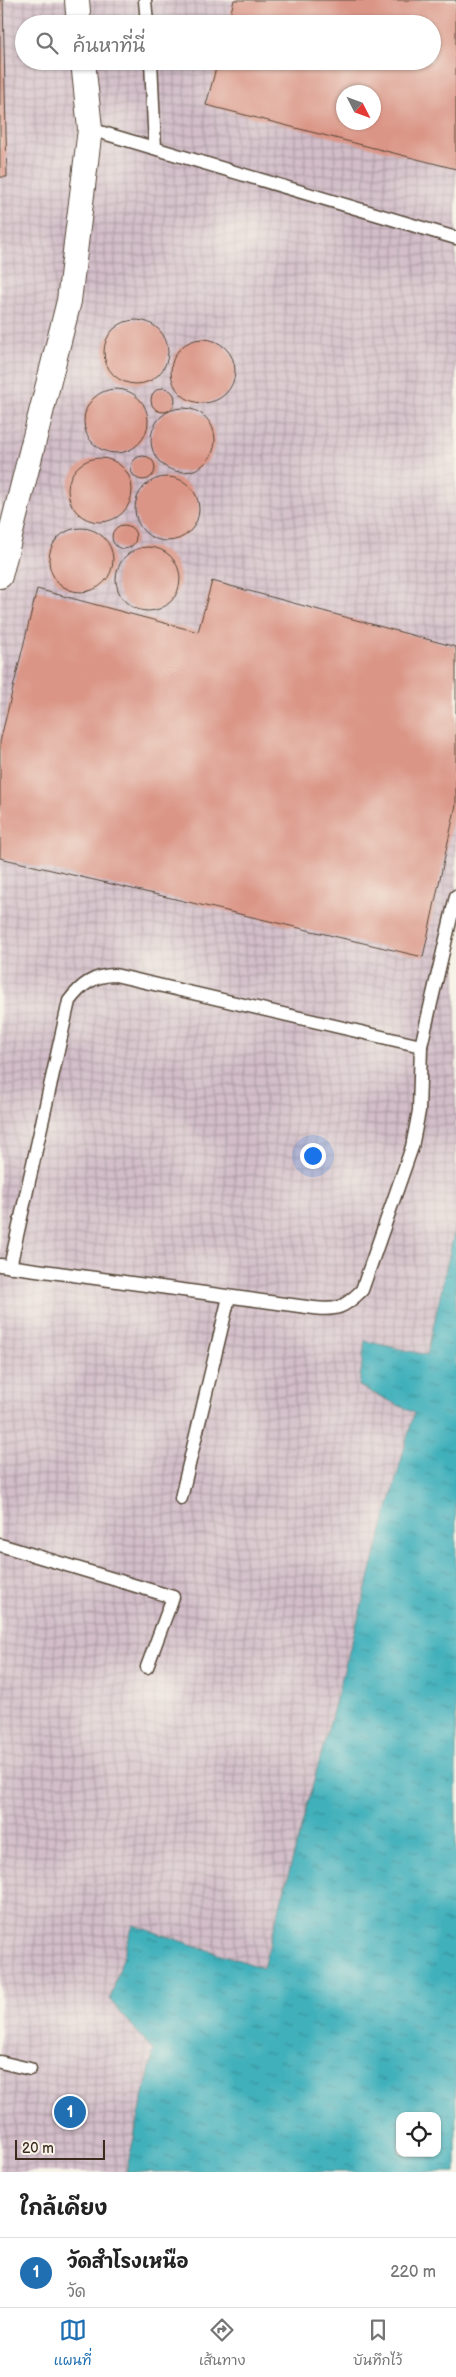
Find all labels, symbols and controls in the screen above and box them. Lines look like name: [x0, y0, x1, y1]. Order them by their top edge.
search box: [15, 15, 441, 70]
icon: search: [33, 29, 61, 57]
text: ค้นหาที่นี่: [73, 35, 145, 58]
north arrow: [336, 85, 381, 130]
your location: [300, 1143, 326, 1169]
pin: 1: [54, 2093, 86, 2131]
map controls: [396, 2112, 441, 2157]
button: locate: [396, 2112, 441, 2157]
scale bar: [15, 2137, 105, 2160]
text: 20 m: [22, 2140, 54, 2157]
text: ใกล้เคียง: [20, 2196, 107, 2221]
text: วัดสำโรงเหนือ: [67, 2251, 189, 2274]
text: 1: [33, 2263, 39, 2282]
text: 220 m: [390, 2263, 436, 2282]
text: วัด: [67, 2283, 86, 2302]
tab: แผนที่: [54, 2316, 92, 2370]
tab: เส้นทาง: [199, 2316, 245, 2370]
tab: บันทึกไว้: [353, 2316, 402, 2370]

